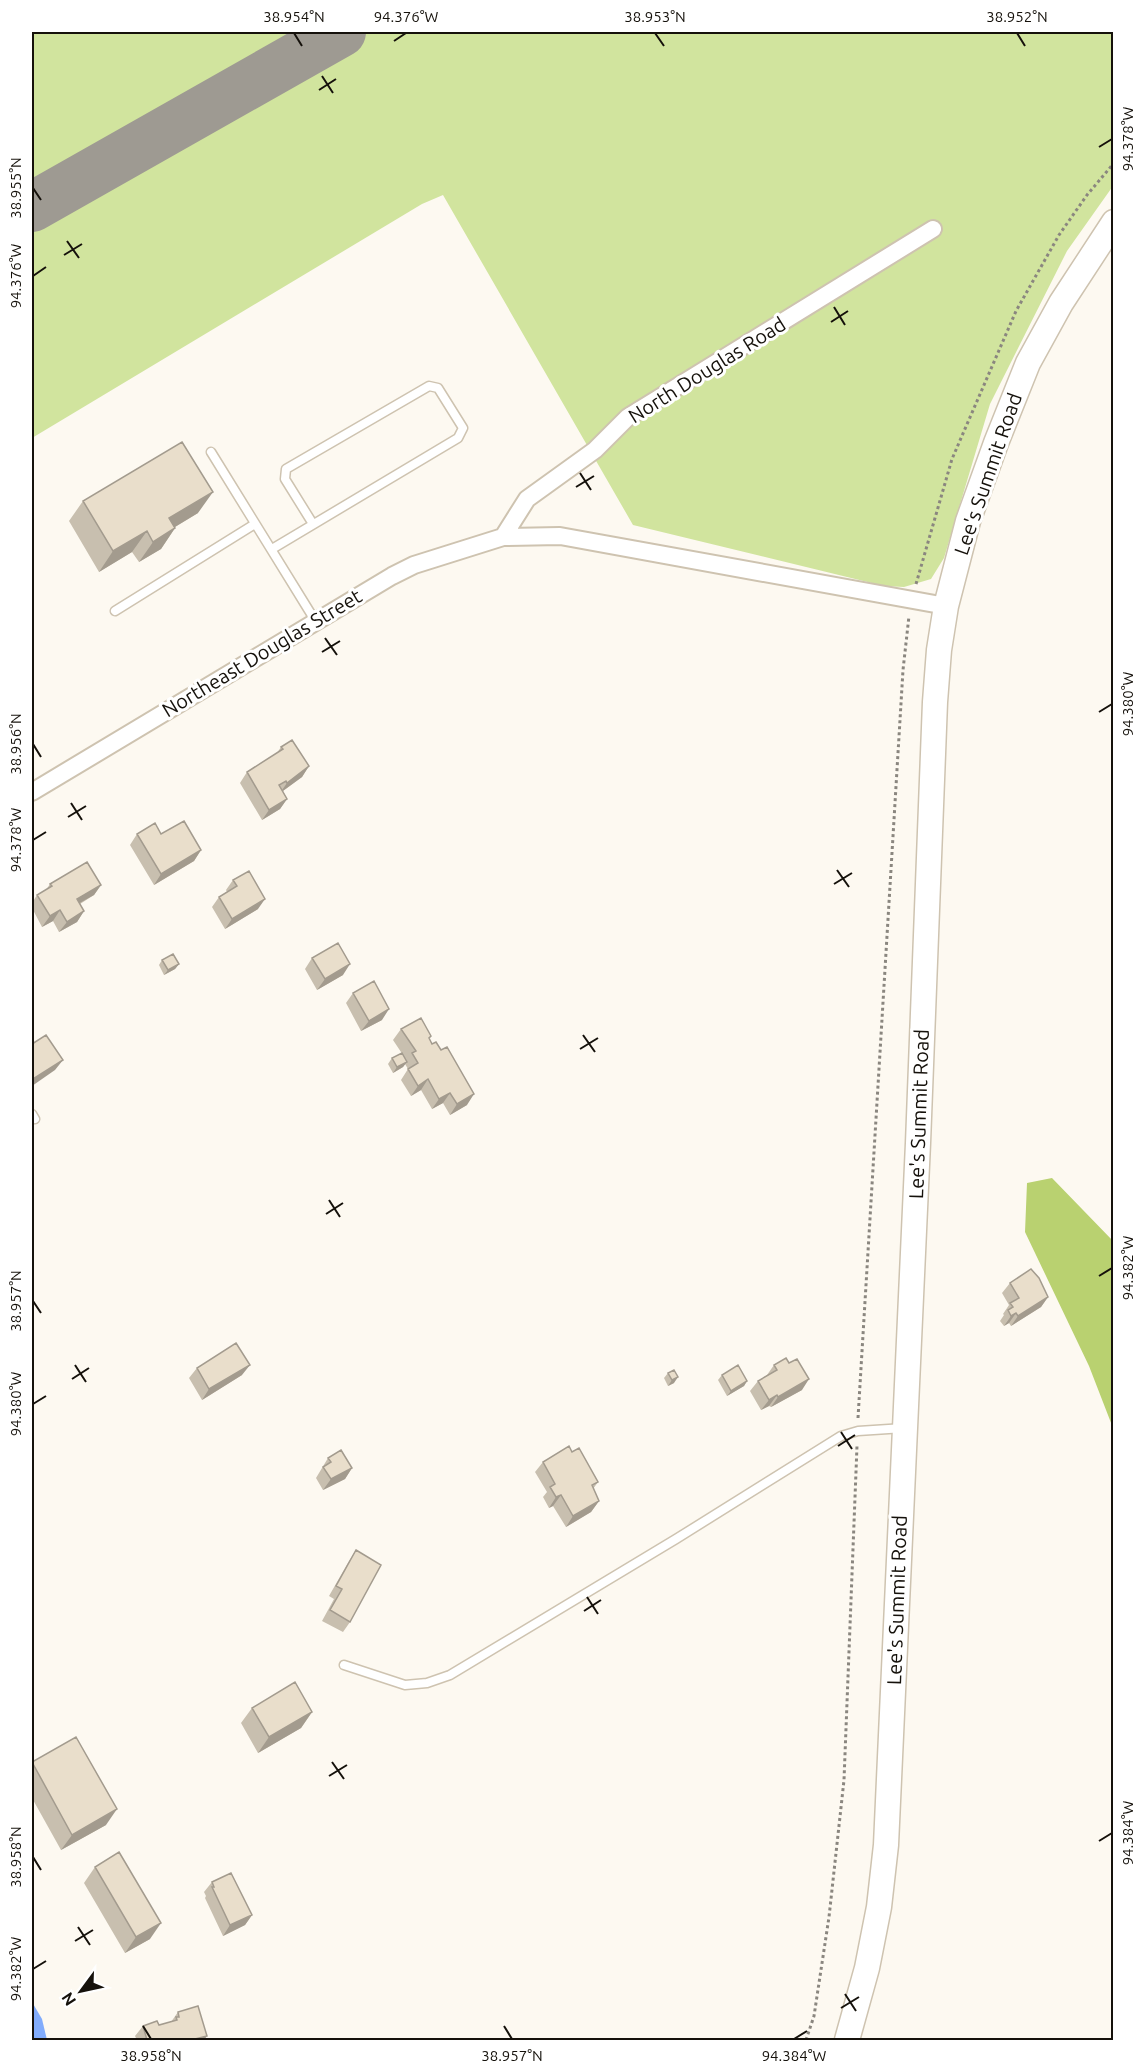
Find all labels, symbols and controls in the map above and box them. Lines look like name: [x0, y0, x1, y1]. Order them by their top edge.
text: 38.954°N: [263, 8, 325, 25]
text: 94.376°W: [374, 8, 438, 25]
text: 38.953°N: [624, 8, 686, 25]
text: 38.952°N: [986, 8, 1048, 25]
text: 94.378°W: [1119, 107, 1136, 171]
text: 38.955°N: [7, 157, 24, 219]
text: 94.376°W: [7, 244, 24, 308]
street label: North Douglas Road: [624, 312, 790, 427]
street label: Lee's Summit Road: [949, 390, 1026, 558]
street label: Northeast Douglas Street: [158, 584, 366, 721]
text: 94.380°W: [1119, 672, 1136, 736]
text: 38.956°N: [7, 713, 24, 775]
text: 94.378°W: [7, 808, 24, 872]
street label: Lee's Summit Road: [904, 1029, 933, 1199]
text: 94.382°W: [1119, 1236, 1136, 1300]
text: 38.957°N: [7, 1270, 24, 1332]
text: 94.380°W: [7, 1372, 24, 1436]
street label: Lee's Summit Road: [882, 1515, 911, 1685]
text: 94.384°W: [1119, 1801, 1136, 1865]
text: 38.958°N: [7, 1826, 24, 1888]
text: 94.382°W: [7, 1937, 24, 2001]
north arrow: [51, 1961, 111, 2021]
text: N: [58, 1989, 79, 2009]
text: 38.958°N: [120, 2047, 182, 2064]
text: 38.957°N: [481, 2047, 543, 2064]
text: 94.384°W: [762, 2047, 826, 2064]

